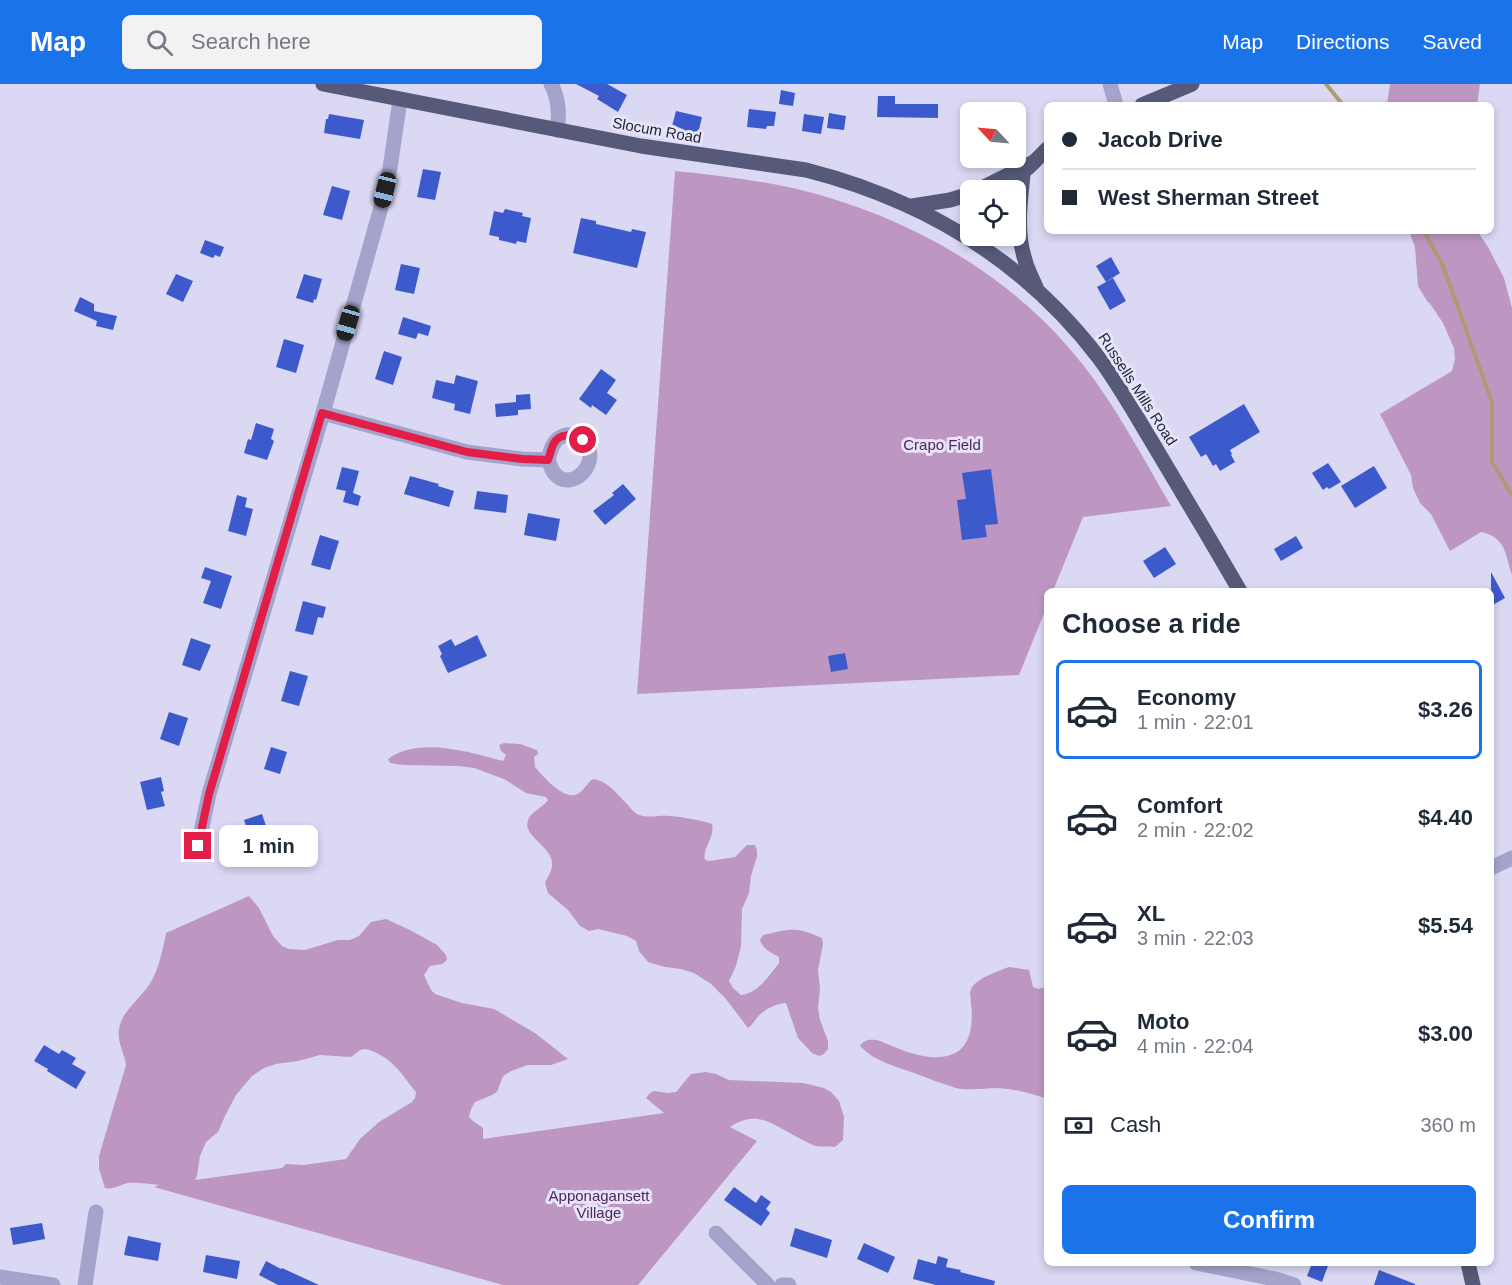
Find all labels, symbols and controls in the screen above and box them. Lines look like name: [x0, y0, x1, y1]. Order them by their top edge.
search box: [122, 15, 542, 69]
text: Map: [30, 26, 86, 57]
icon: search: [143, 26, 176, 59]
text: Search here: [191, 29, 311, 54]
text: Map: [1222, 30, 1263, 53]
text: Directions: [1296, 30, 1389, 53]
text: Saved: [1422, 30, 1482, 53]
north arrow: [960, 102, 1026, 168]
map controls: [960, 102, 1026, 246]
street label: Slocum Road: [611, 114, 703, 146]
text: Jacob Drive: [1098, 127, 1223, 152]
car: [372, 170, 398, 210]
button: locate: [960, 180, 1026, 246]
text: West Sherman Street: [1098, 185, 1319, 210]
car: [334, 303, 362, 343]
street label: Russells Mills Road: [1095, 329, 1181, 449]
route start: [569, 426, 596, 453]
park label: Crapo Field: [903, 436, 981, 453]
text: Choose a ride: [1062, 609, 1241, 639]
icon: car: [1065, 683, 1119, 737]
text: Economy: [1137, 685, 1236, 710]
text: $3.26: [1418, 697, 1473, 722]
text: 1 min · 22:01: [1137, 711, 1254, 733]
icon: car: [1065, 791, 1119, 845]
text: Comfort: [1137, 793, 1223, 818]
text: $4.40: [1418, 805, 1473, 830]
text: 2 min · 22:02: [1137, 819, 1254, 841]
callout: 1 min: [219, 825, 318, 867]
route end: [184, 832, 211, 859]
text: 1 min: [242, 835, 295, 857]
icon: car: [1065, 899, 1119, 953]
text: XL: [1137, 901, 1165, 926]
text: $5.54: [1418, 913, 1473, 938]
text: 3 min · 22:03: [1137, 927, 1254, 949]
icon: car: [1065, 1007, 1119, 1061]
text: Moto: [1137, 1009, 1190, 1034]
text: $3.00: [1418, 1021, 1473, 1046]
text: 4 min · 22:04: [1137, 1035, 1254, 1057]
icon: cash: [1062, 1109, 1095, 1142]
text: Cash: [1110, 1112, 1161, 1137]
text: 360 m: [1420, 1114, 1476, 1136]
button: Confirm: [1062, 1185, 1476, 1254]
park label: Apponagansett Village: [549, 1187, 650, 1221]

